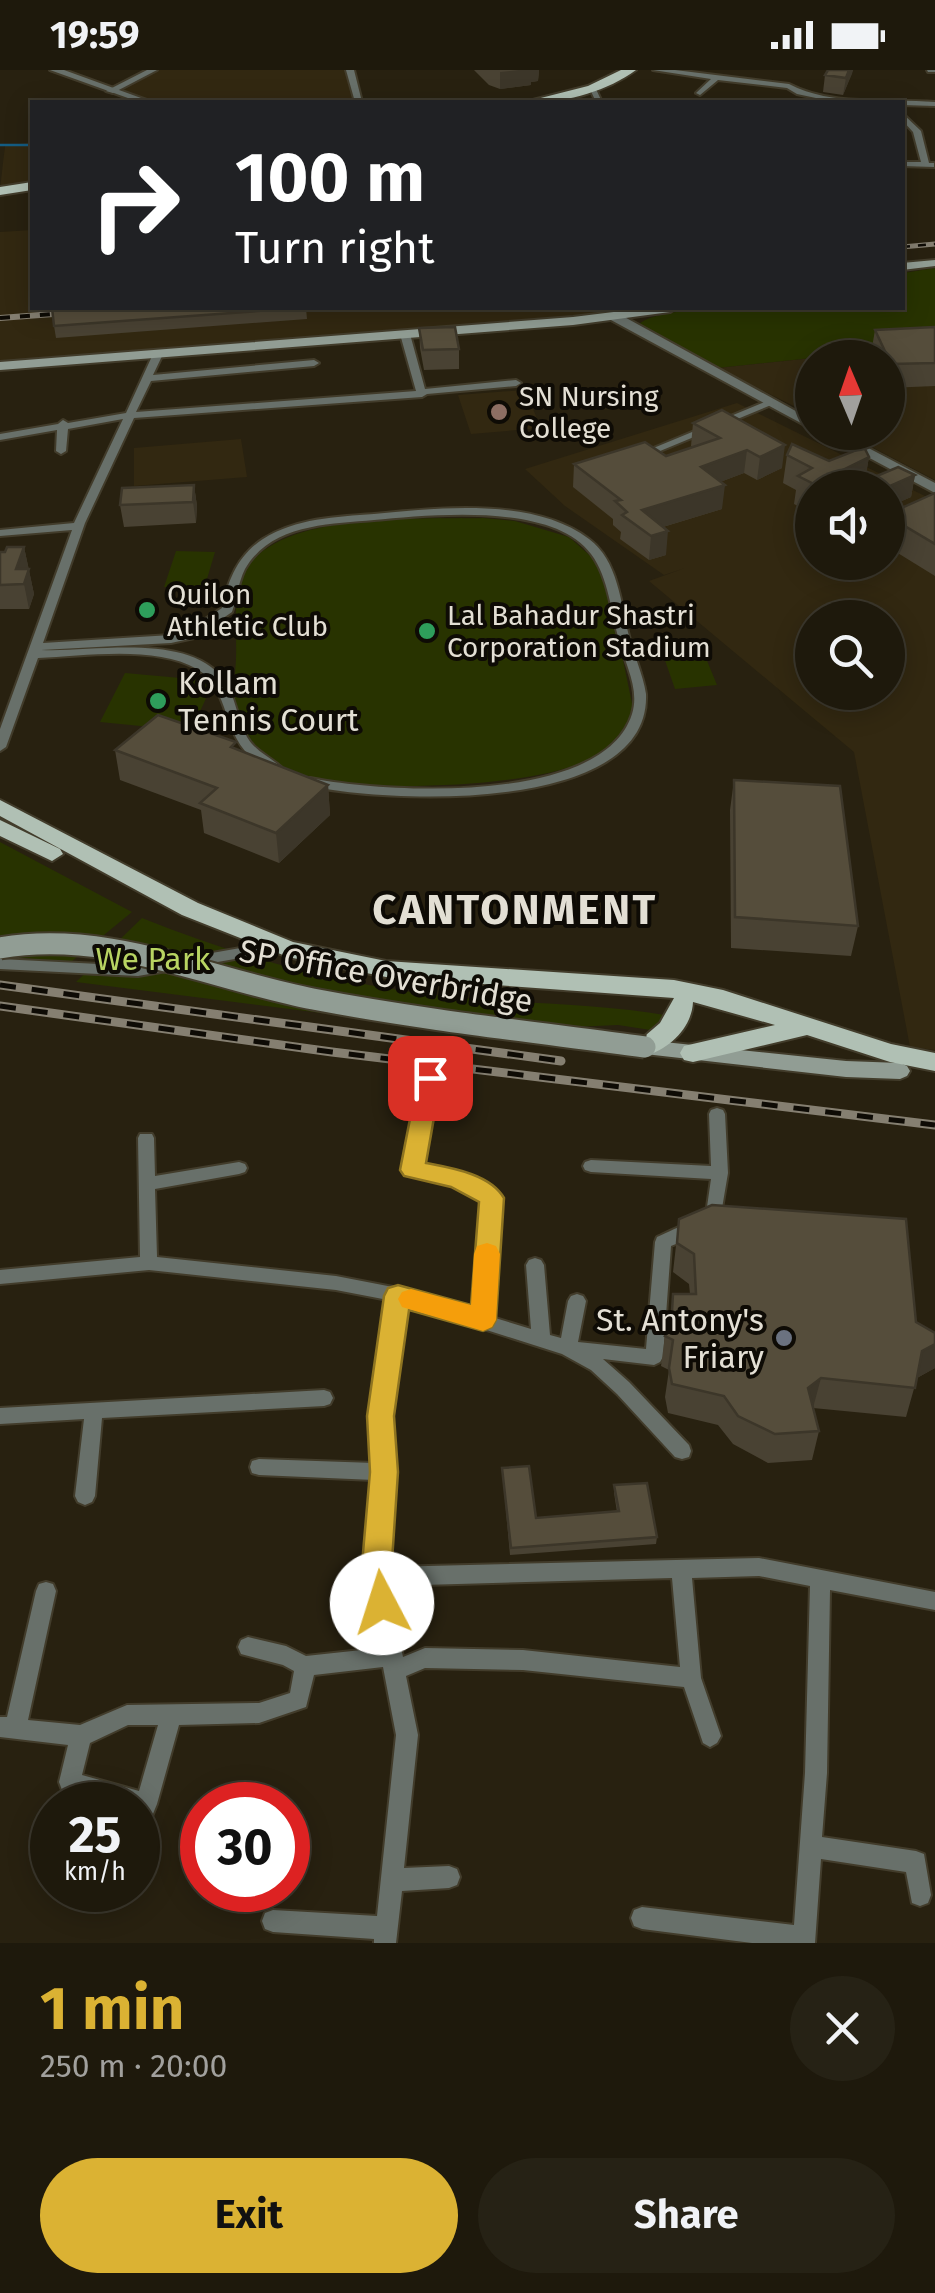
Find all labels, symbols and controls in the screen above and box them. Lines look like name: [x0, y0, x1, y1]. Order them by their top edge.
text: 19:59: [50, 12, 139, 58]
text: 100 m: [235, 136, 425, 220]
icon: right: [70, 140, 200, 270]
text: Turn right: [235, 221, 434, 275]
north arrow: [795, 340, 905, 450]
map controls: [795, 340, 905, 710]
place label: SN Nursing College: [519, 380, 659, 445]
marker: SN Nursing College: [488, 401, 510, 423]
button: sound: [795, 470, 905, 580]
place label: Quilon Athletic Club: [167, 578, 328, 643]
marker: Quilon Athletic Club: [136, 599, 158, 621]
place label: Lal Bahadur Shastri Corporation Stadium: [447, 599, 711, 664]
button: search: [795, 600, 905, 710]
marker: Lal Bahadur Shastri Corporation Stadium: [416, 620, 438, 642]
place label: Kollam Tennis Court: [178, 664, 359, 739]
marker: Kollam Tennis Court: [147, 690, 169, 712]
district label: CANTONMENT: [372, 885, 658, 935]
street label: SP Office Overbridge: [236, 932, 536, 1020]
park label: We Park: [95, 940, 211, 978]
pin: [388, 1036, 473, 1121]
icon: arrive: [403, 1051, 458, 1106]
place label: St. Antony's Friary: [596, 1301, 764, 1376]
marker: St. Antony's Friary: [773, 1327, 795, 1349]
position arrow: [330, 1551, 434, 1655]
speed limit sign: 30: [180, 1782, 310, 1912]
text: 25: [69, 1805, 121, 1865]
text: km/h: [64, 1857, 126, 1887]
text: 1 min: [40, 1973, 184, 2045]
button: close: [790, 1976, 895, 2081]
text: 250 m · 20:00: [40, 2047, 227, 2085]
button: Exit: [40, 2158, 458, 2273]
button: Share: [478, 2158, 895, 2273]

